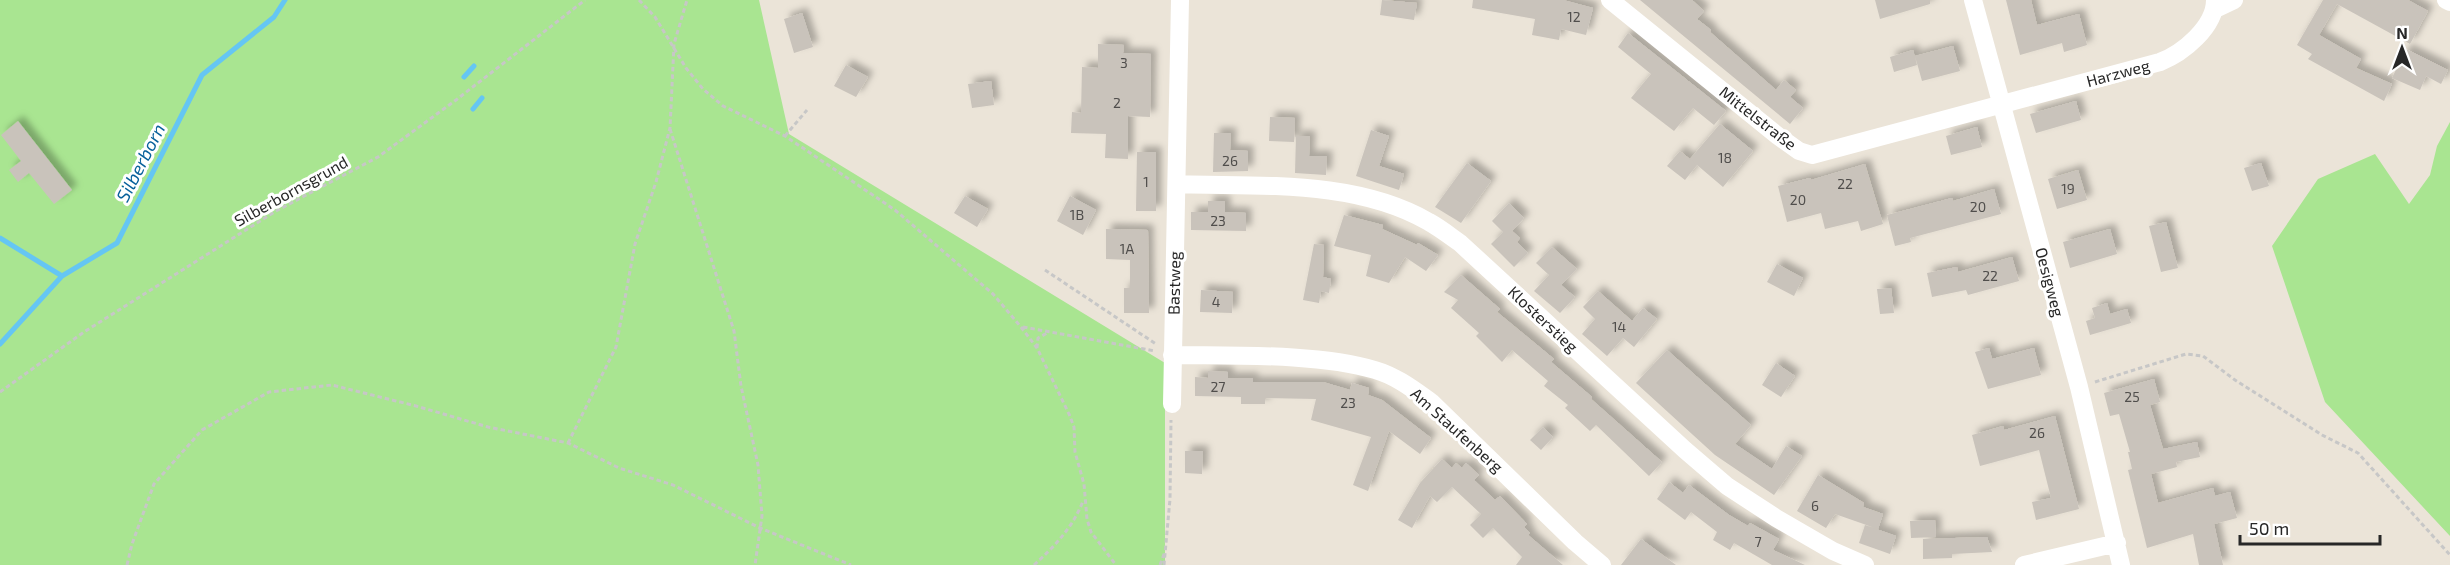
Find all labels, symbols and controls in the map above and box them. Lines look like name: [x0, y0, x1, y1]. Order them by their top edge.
house number: 12: [1567, 8, 1581, 25]
north arrow: [2372, 18, 2432, 78]
text: N: [2396, 23, 2408, 42]
house number: 3: [1120, 54, 1128, 71]
street label: Harzweg: [2084, 55, 2152, 90]
street label: Mittelstraße: [1716, 82, 1801, 154]
house number: 2: [1113, 94, 1121, 111]
water label: Silberborn: [111, 120, 169, 205]
house number: 18: [1718, 149, 1732, 166]
street label: Silberbornsgrund: [231, 152, 351, 230]
house number: 26: [1222, 152, 1238, 169]
house number: 1: [1143, 173, 1149, 190]
house number: 22: [1837, 175, 1853, 192]
house number: 19: [2061, 180, 2075, 197]
house number: 20: [1790, 191, 1806, 208]
house number: 20: [1970, 198, 1986, 215]
house number: 1B: [1070, 206, 1084, 223]
house number: 23: [1210, 212, 1226, 229]
house number: 1A: [1120, 240, 1134, 257]
street label: Oesigweg: [2032, 245, 2069, 319]
street label: Bastweg: [1163, 251, 1184, 315]
house number: 22: [1982, 267, 1998, 284]
street label: Klosterstieg: [1505, 282, 1582, 356]
house number: 4: [1212, 293, 1220, 310]
house number: 14: [1612, 318, 1626, 335]
house number: 27: [1210, 378, 1226, 395]
street label: Am Staufenberg: [1407, 383, 1507, 476]
house number: 25: [2124, 388, 2140, 405]
house number: 23: [1340, 394, 1356, 411]
house number: 26: [2029, 424, 2045, 441]
house number: 6: [1811, 497, 1819, 514]
scale bar: [2240, 508, 2380, 546]
text: 50 m: [2249, 517, 2289, 539]
house number: 7: [1754, 533, 1762, 550]

